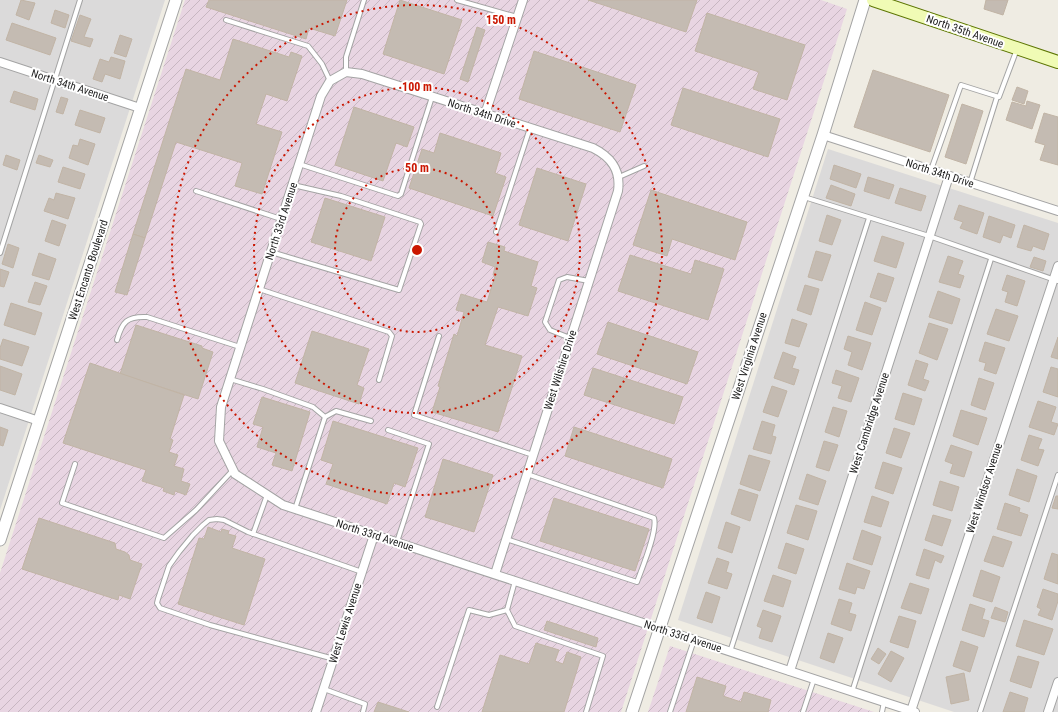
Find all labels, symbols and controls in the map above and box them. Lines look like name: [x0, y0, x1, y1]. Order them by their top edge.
street label: North 35th Avenue: [925, 12, 1005, 51]
text: 150 m: [486, 13, 516, 27]
street label: North 34th Avenue: [29, 67, 110, 104]
text: 100 m: [402, 80, 432, 94]
street label: North 34th Drive: [446, 96, 518, 131]
street label: North 34th Drive: [904, 156, 976, 191]
text: 50 m: [405, 161, 429, 175]
street label: North 33rd Avenue: [263, 181, 300, 262]
street label: West Encanto Boulevard: [66, 218, 111, 322]
centre of rings: [410, 243, 424, 257]
street label: West Virginia Avenue: [729, 311, 770, 402]
street label: West Wilshire Drive: [541, 329, 580, 412]
street label: West Cambridge Avenue: [847, 371, 892, 475]
street label: West Windsor Avenue: [964, 441, 1005, 535]
street label: North 33rd Avenue: [334, 517, 415, 554]
street label: West Lewis Avenue: [326, 581, 365, 665]
street label: North 33rd Avenue: [642, 618, 723, 655]

